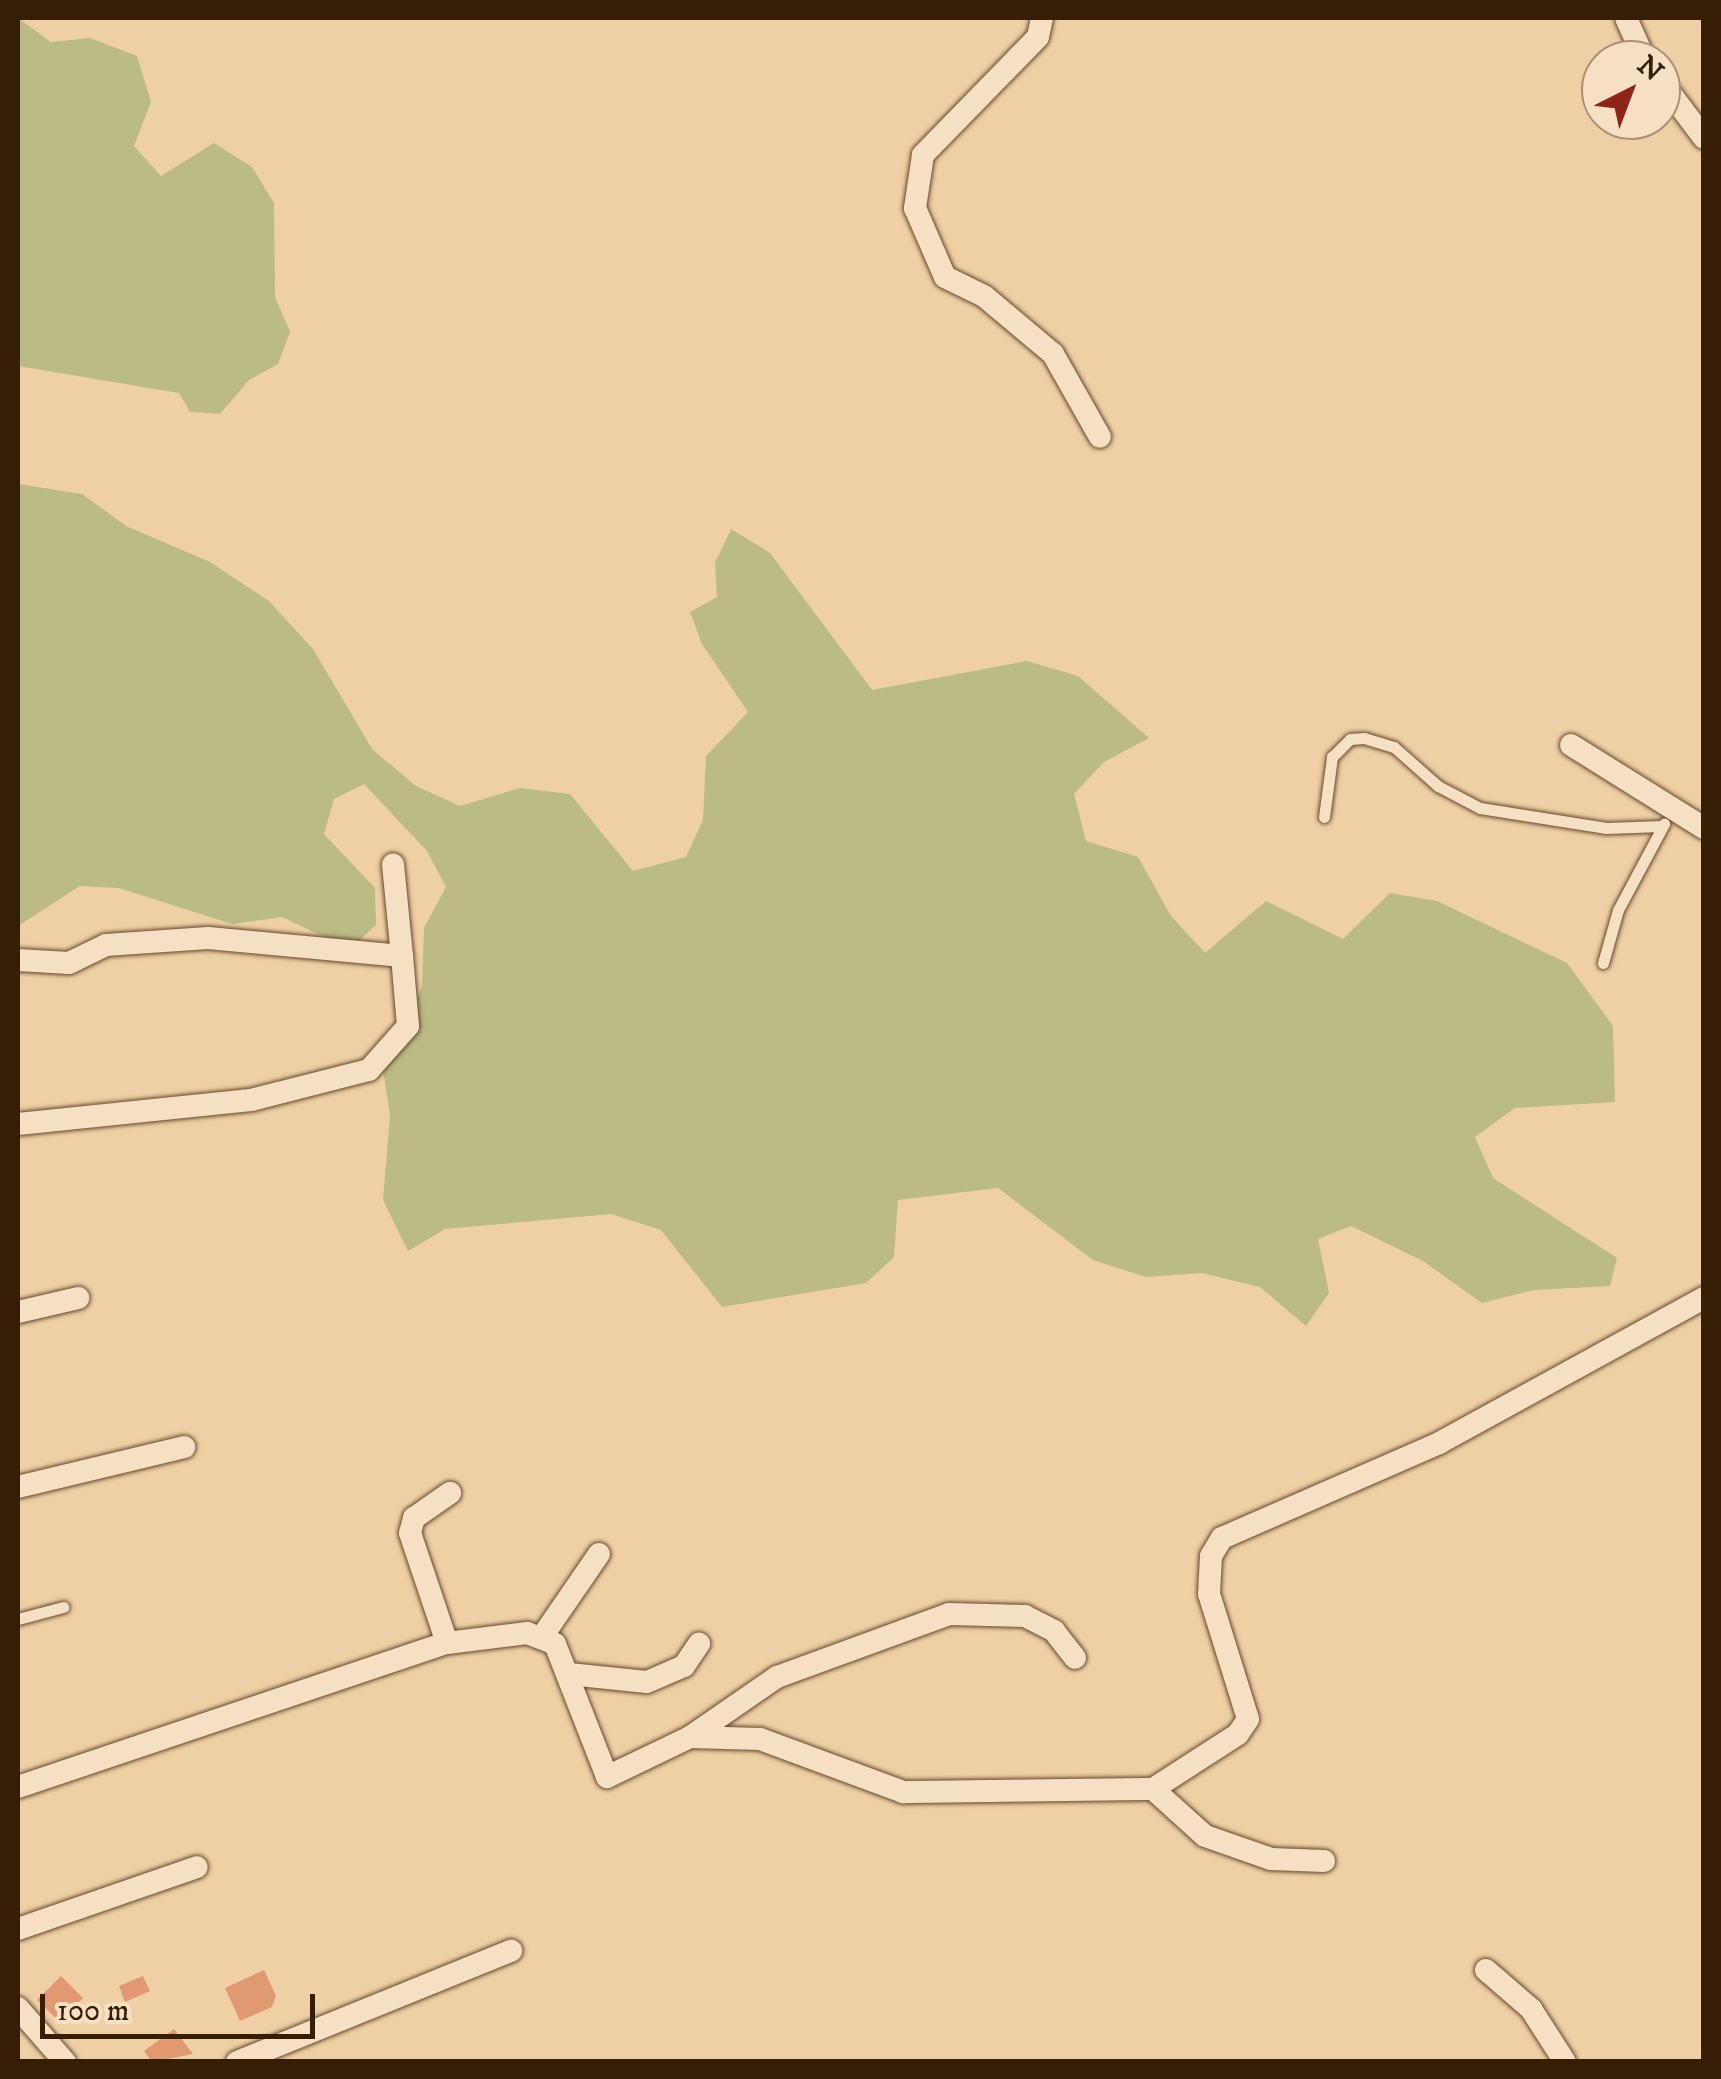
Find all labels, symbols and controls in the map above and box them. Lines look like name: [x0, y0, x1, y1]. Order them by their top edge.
north arrow: [1581, 40, 1681, 140]
text: N: [1630, 48, 1670, 90]
scale bar: [45, 1974, 320, 2036]
text: 100 m: [57, 1993, 129, 2030]

